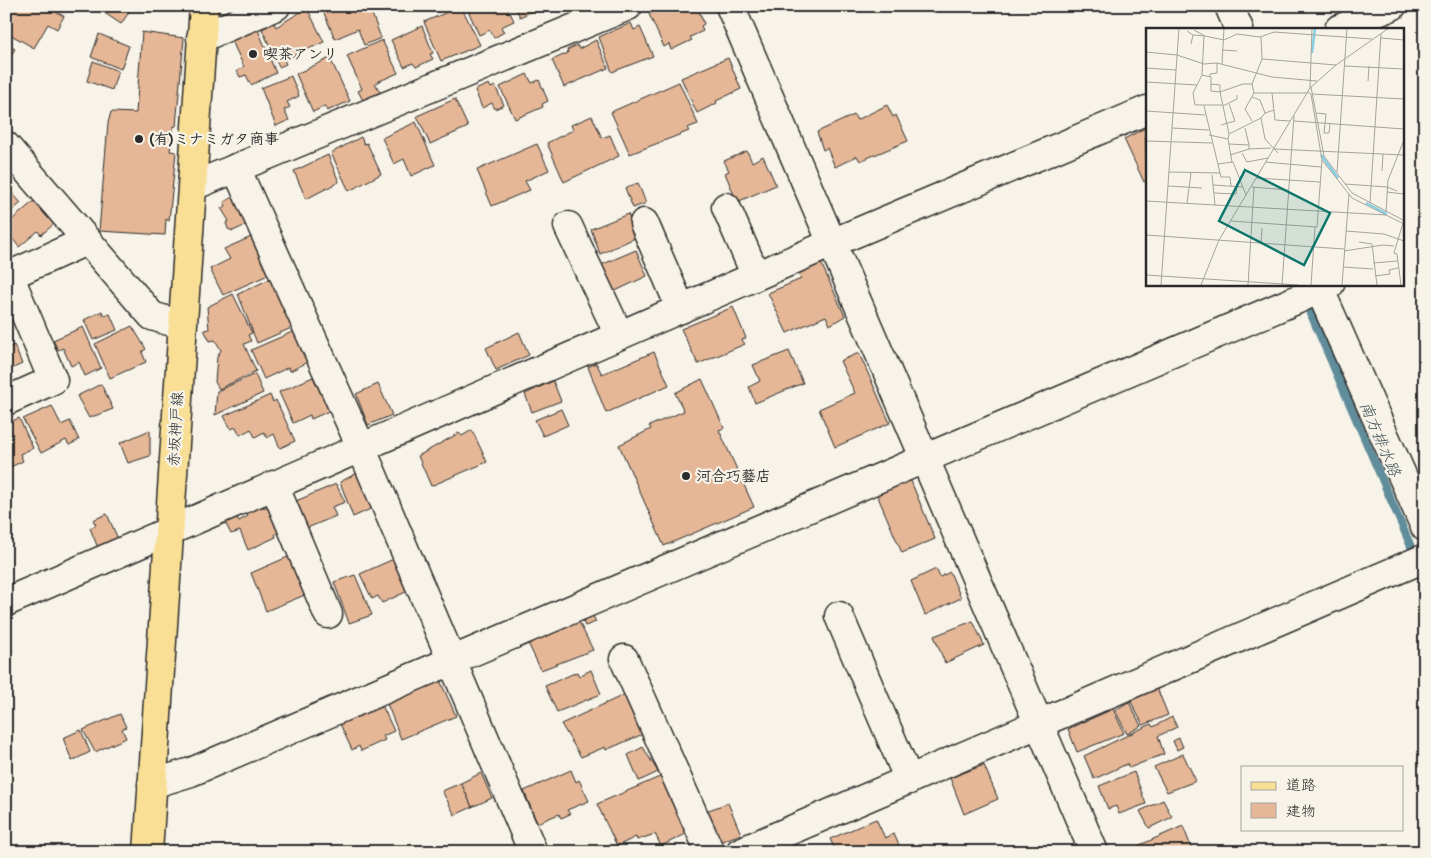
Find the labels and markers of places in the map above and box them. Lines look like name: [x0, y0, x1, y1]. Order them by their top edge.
place label: 喫茶アンリ: [263, 45, 338, 64]
marker: 喫茶アンリ: [247, 48, 259, 60]
place label: (有)ミナミガタ商事: [149, 130, 279, 149]
marker: (有)ミナミガタ商事: [133, 133, 145, 145]
place label: 河合巧藝店: [696, 467, 771, 486]
marker: 河合巧藝店: [680, 470, 692, 482]

